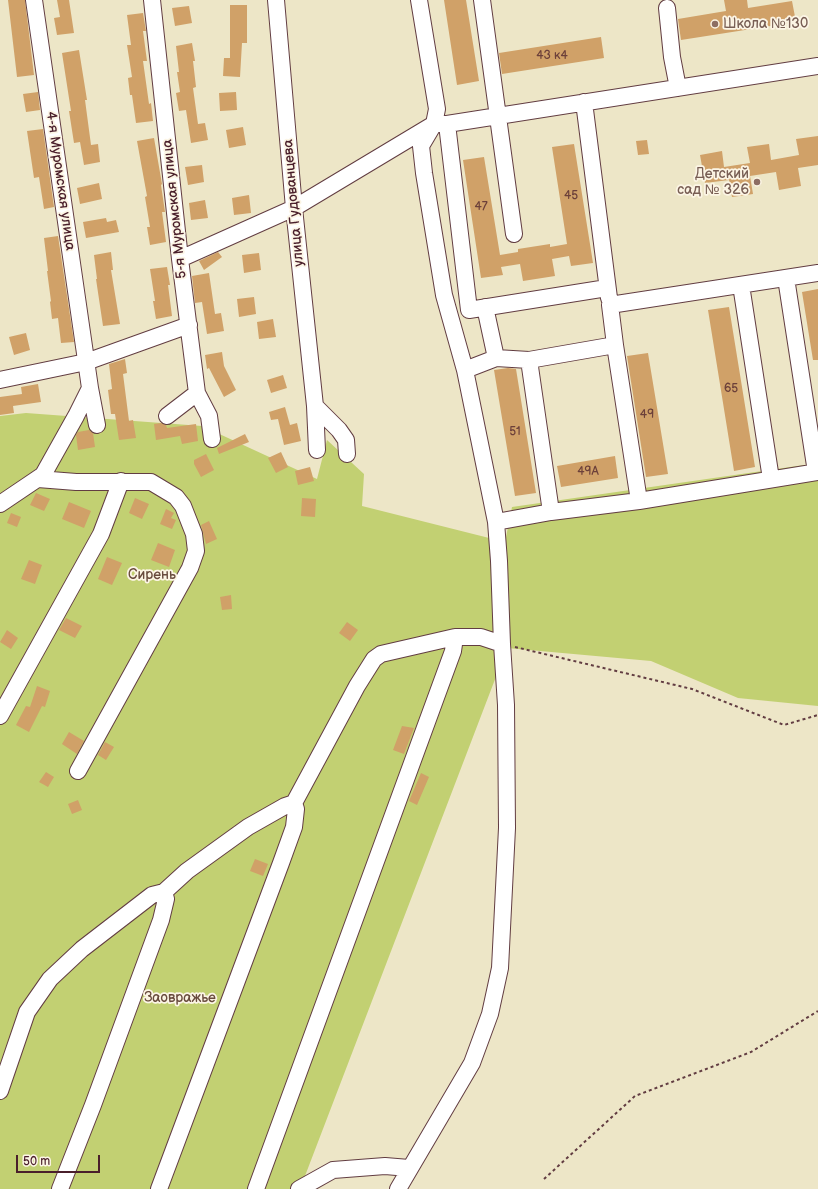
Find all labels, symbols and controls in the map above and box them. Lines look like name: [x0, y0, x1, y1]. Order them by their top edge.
place label: Школа №130: [723, 16, 808, 32]
marker: Школа №130: [710, 19, 720, 29]
house number: 43 к4: [536, 49, 568, 63]
street label: 4-я Муромская улица: [42, 110, 78, 252]
street label: 5-я Муромская улица: [159, 139, 191, 279]
street label: улица Гудованцева: [280, 139, 308, 267]
place label: Детский сад № 326: [677, 166, 749, 198]
marker: Детский сад № 326: [752, 177, 762, 187]
house number: 45: [564, 189, 578, 203]
house number: 47: [474, 200, 488, 214]
house number: 65: [724, 382, 738, 396]
house number: 49: [640, 408, 654, 422]
house number: 51: [509, 425, 521, 439]
house number: 49А: [577, 465, 599, 479]
park label: Сирень: [128, 567, 176, 583]
park label: Заовражье: [144, 990, 216, 1006]
scale bar: [18, 1147, 102, 1173]
text: 50 m: [23, 1154, 50, 1169]

